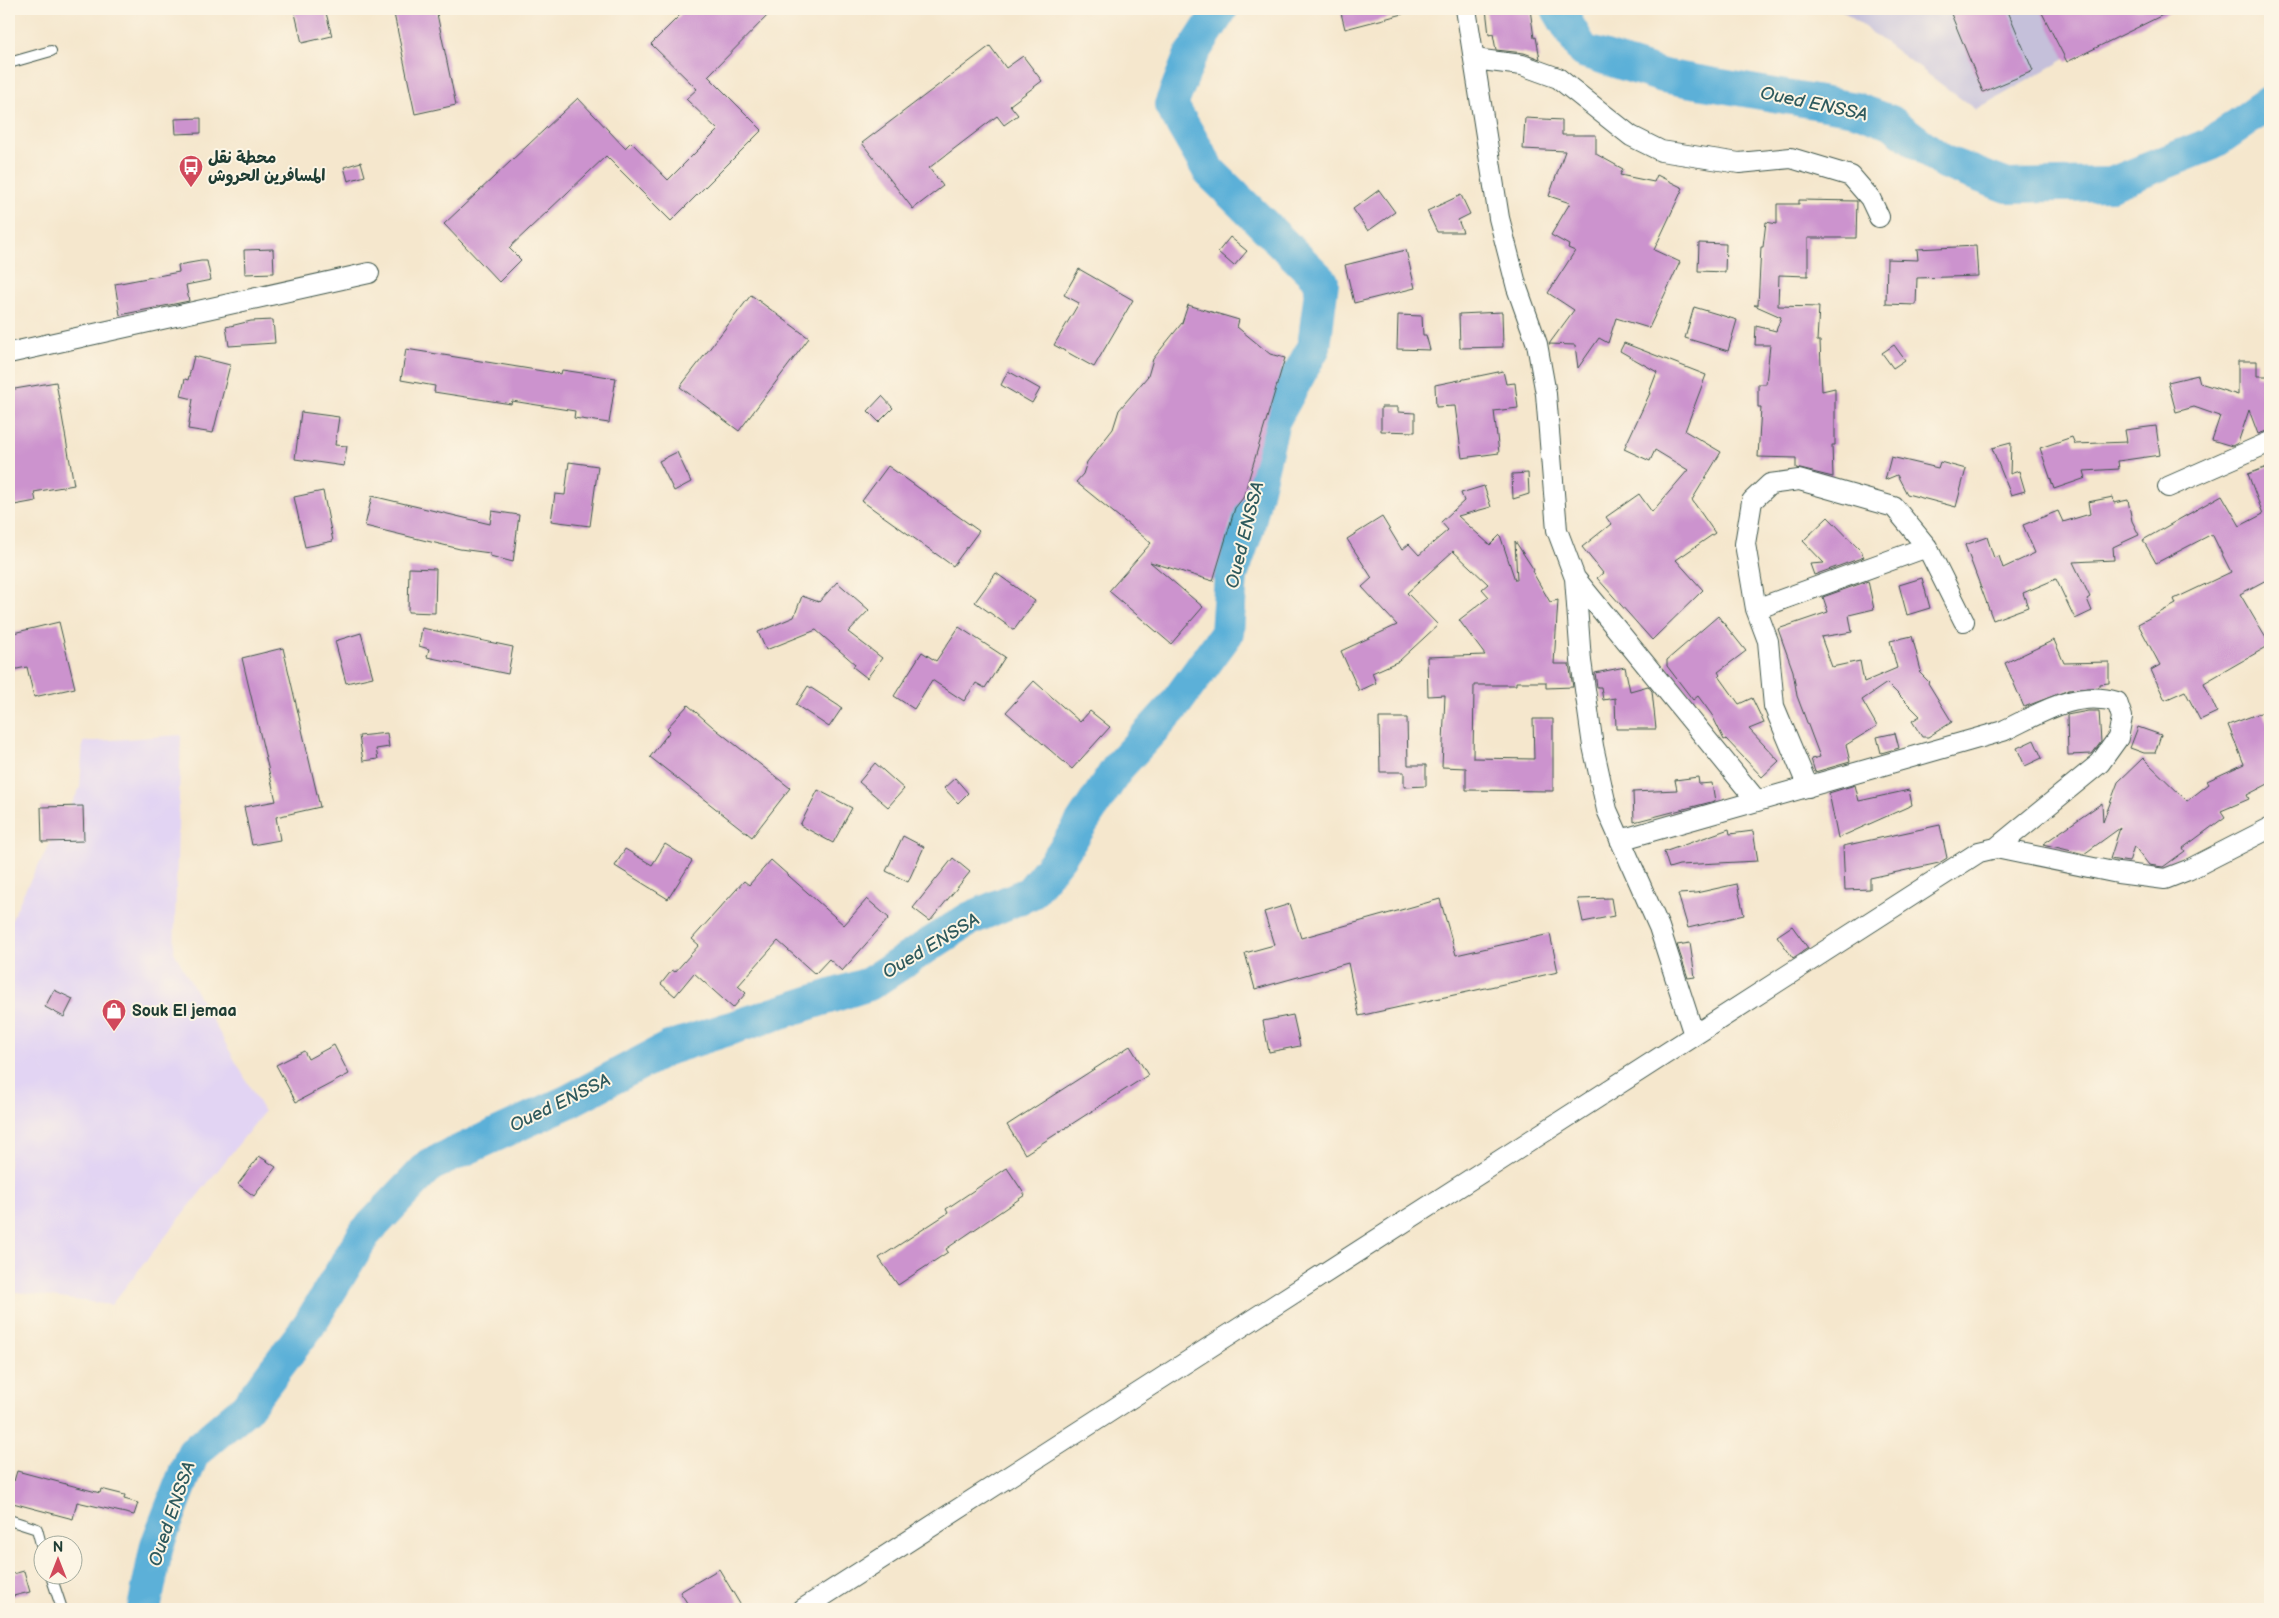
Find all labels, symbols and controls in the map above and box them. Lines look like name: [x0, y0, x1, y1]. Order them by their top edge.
water label: Oued ENSSA: [1758, 82, 1870, 126]
place label: محطة نقل المسافرين الحروش: [208, 149, 325, 187]
bus stop icon: محطة نقل المسافرين الحروش: [178, 154, 204, 188]
water label: Oued ENSSA: [1222, 479, 1268, 591]
water label: Oued ENSSA: [879, 909, 983, 983]
shop icon: Souk El jemaa: [101, 998, 127, 1032]
place label: Souk El jemaa: [132, 1002, 237, 1021]
water label: Oued ENSSA: [506, 1070, 614, 1136]
water label: Oued ENSSA: [144, 1459, 200, 1569]
north arrow: [32, 1536, 82, 1586]
text: N: [53, 1539, 63, 1556]

